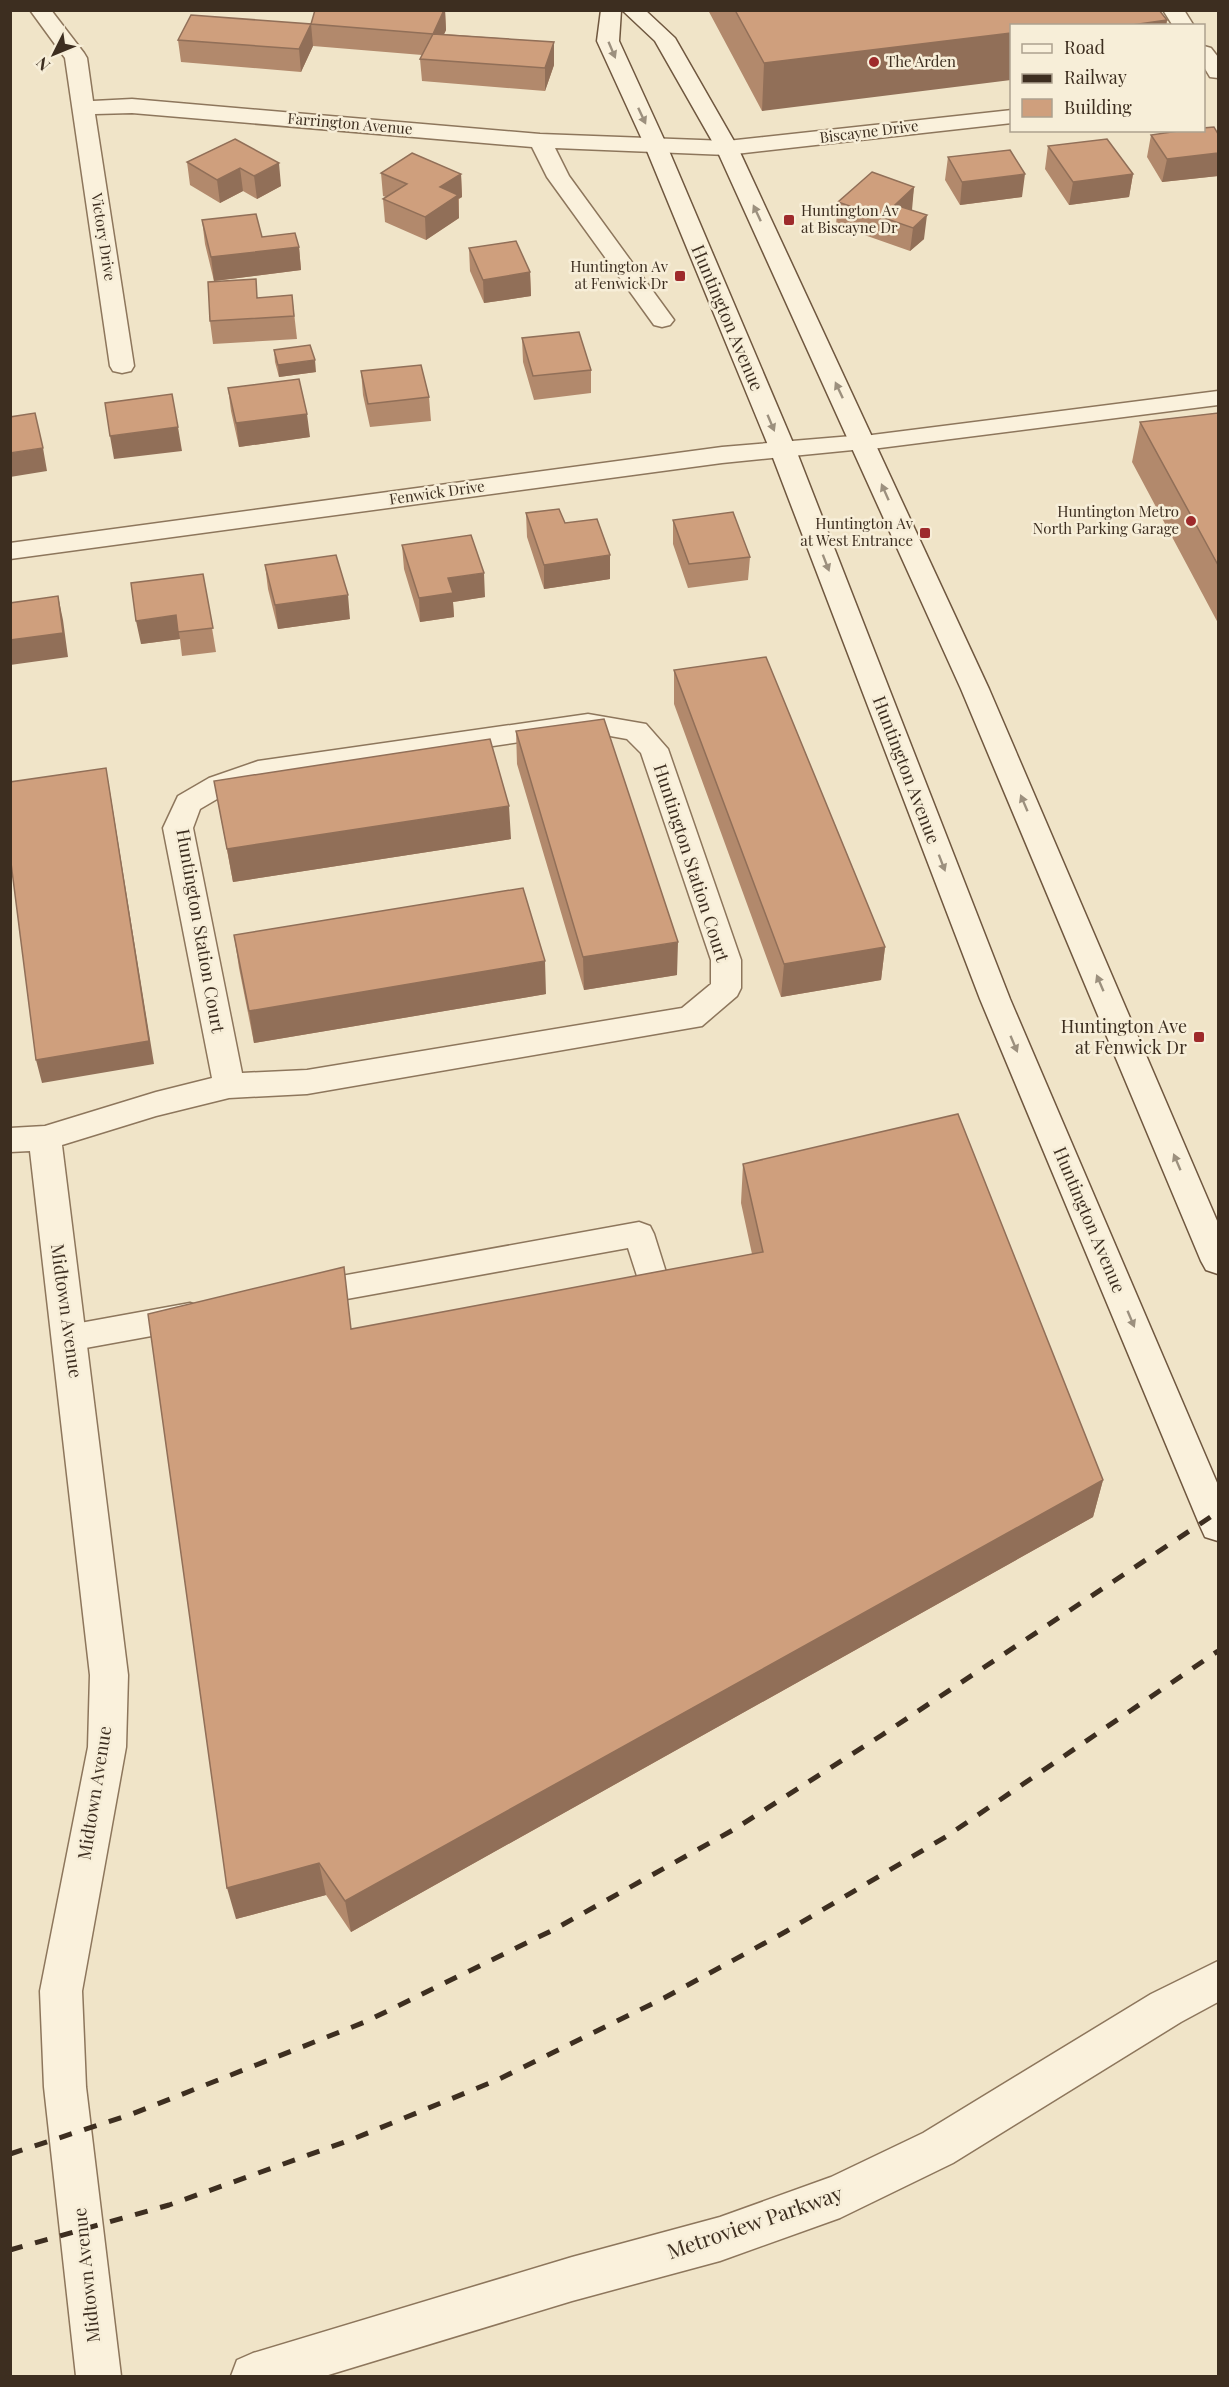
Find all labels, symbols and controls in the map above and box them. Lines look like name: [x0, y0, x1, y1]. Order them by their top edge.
north arrow: [24, 24, 84, 84]
legend: [1010, 24, 1205, 132]
text: Road: [1064, 35, 1105, 59]
one-way arrow: [607, 41, 617, 59]
place label: The Arden: [886, 51, 956, 71]
text: N: [31, 53, 54, 76]
marker: The Arden: [867, 55, 881, 69]
text: Railway: [1064, 65, 1127, 89]
text: Building: [1064, 95, 1132, 119]
one-way arrow: [637, 107, 647, 125]
street label: Farrington Avenue: [287, 108, 413, 138]
street label: Biscayne Drive: [818, 115, 920, 147]
street label: Victory Drive: [87, 191, 121, 282]
place label: Huntington Av at Biscayne Dr: [801, 200, 899, 237]
one-way arrow: [753, 205, 762, 222]
marker: Huntington Av at Biscayne Dr: [782, 213, 796, 227]
street label: Huntington Avenue: [686, 241, 770, 394]
place label: Huntington Av at Fenwick Dr: [570, 256, 669, 293]
marker: Huntington Av at Fenwick Dr: [673, 269, 687, 283]
one-way arrow: [835, 382, 844, 399]
one-way arrow: [767, 414, 776, 432]
street label: Fenwick Drive: [388, 475, 486, 509]
one-way arrow: [880, 482, 890, 500]
place label: Huntington Metro North Parking Garage: [1033, 501, 1179, 538]
place label: Huntington Av at West Entrance: [800, 513, 914, 550]
marker: Huntington Metro North Parking Garage: [1184, 514, 1198, 528]
marker: Huntington Av at West Entrance: [918, 526, 932, 540]
one-way arrow: [822, 554, 832, 572]
street label: Huntington Avenue: [868, 692, 946, 847]
street label: Huntington Station Court: [649, 761, 735, 965]
one-way arrow: [1019, 794, 1029, 812]
street label: Huntington Station Court: [171, 827, 231, 1035]
one-way arrow: [937, 854, 947, 872]
one-way arrow: [1095, 973, 1105, 991]
place label: Huntington Ave at Fenwick Dr: [1061, 1014, 1187, 1059]
marker: Huntington Ave at Fenwick Dr: [1192, 1030, 1206, 1044]
one-way arrow: [1010, 1035, 1019, 1053]
street label: Huntington Avenue: [1048, 1143, 1132, 1296]
one-way arrow: [1171, 1153, 1181, 1171]
street label: Midtown Avenue: [46, 1242, 88, 1380]
one-way arrow: [1126, 1310, 1135, 1327]
street label: Midtown Avenue: [72, 1724, 116, 1862]
street label: Metroview Parkway: [663, 2178, 846, 2264]
street label: Midtown Avenue: [67, 2207, 105, 2344]

